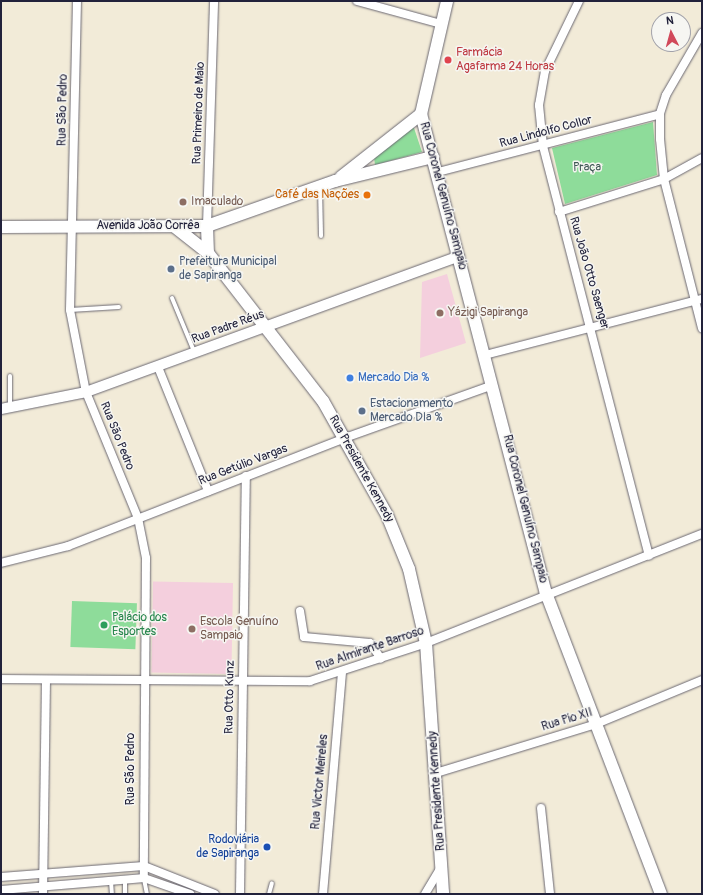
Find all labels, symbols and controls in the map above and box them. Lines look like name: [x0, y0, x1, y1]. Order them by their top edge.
north arrow: [651, 12, 691, 52]
text: N: [665, 14, 674, 27]
place label: Farmácia Agafarma 24 Horas: [456, 46, 554, 74]
marker: Farmácia Agafarma 24 Horas: [443, 55, 453, 65]
street label: Rua Primeiro de Maio: [190, 61, 208, 165]
street label: Rua São Pedro: [55, 74, 71, 146]
street label: Rua Lindolfo Collor: [498, 113, 594, 151]
street label: Rua Coronel Genuíno Sampaio: [416, 120, 470, 272]
park label: Praça: [573, 161, 601, 175]
place label: Café das Nações: [275, 188, 359, 202]
marker: Café das Nações: [362, 190, 372, 200]
place label: Imaculado: [191, 195, 243, 209]
marker: Imaculado: [178, 197, 188, 207]
street label: Rua João Otto Saenger: [566, 215, 612, 331]
street label: Avenida João Corrêa: [97, 219, 199, 233]
place label: Prefeitura Municipal de Sapiranga: [179, 255, 277, 283]
marker: Prefeitura Municipal de Sapiranga: [166, 264, 176, 274]
place label: Yázigi Sapiranga: [448, 306, 528, 320]
street label: Rua Padre Réus: [190, 307, 266, 347]
marker: Yázigi Sapiranga: [435, 308, 445, 318]
place label: Mercado Dia %: [358, 371, 430, 385]
marker: Mercado Dia %: [345, 373, 355, 383]
place label: Estacionamento Mercado DIa %: [370, 397, 453, 425]
street label: Rua São Pedro: [97, 400, 137, 472]
marker: Estacionamento Mercado DIa %: [357, 406, 367, 416]
street label: Rua Presidente Kennedy: [326, 413, 396, 525]
street label: Rua Coronel Genuíno Sampaio: [500, 433, 550, 585]
street label: Rua Getúlio Vargas: [196, 441, 290, 489]
place label: Palácio dos Esportes: [112, 611, 167, 639]
place label: Escola Genuíno Sampaio: [200, 615, 278, 643]
marker: Palácio dos Esportes: [99, 620, 109, 630]
marker: Escola Genuíno Sampaio: [187, 624, 197, 634]
street label: Rua Almirante Barroso: [314, 624, 426, 674]
street label: Rua Otto Kunz: [222, 660, 238, 734]
street label: Rua Pio XII: [540, 705, 594, 735]
street label: Rua Presidente Kennedy: [426, 731, 448, 851]
street label: Rua São Pedro: [124, 733, 138, 805]
street label: Rua Victor Meireles: [309, 734, 331, 830]
place label: Rodoviária de Sapiranga: [196, 833, 259, 861]
marker: Rodoviária de Sapiranga: [262, 842, 272, 852]

